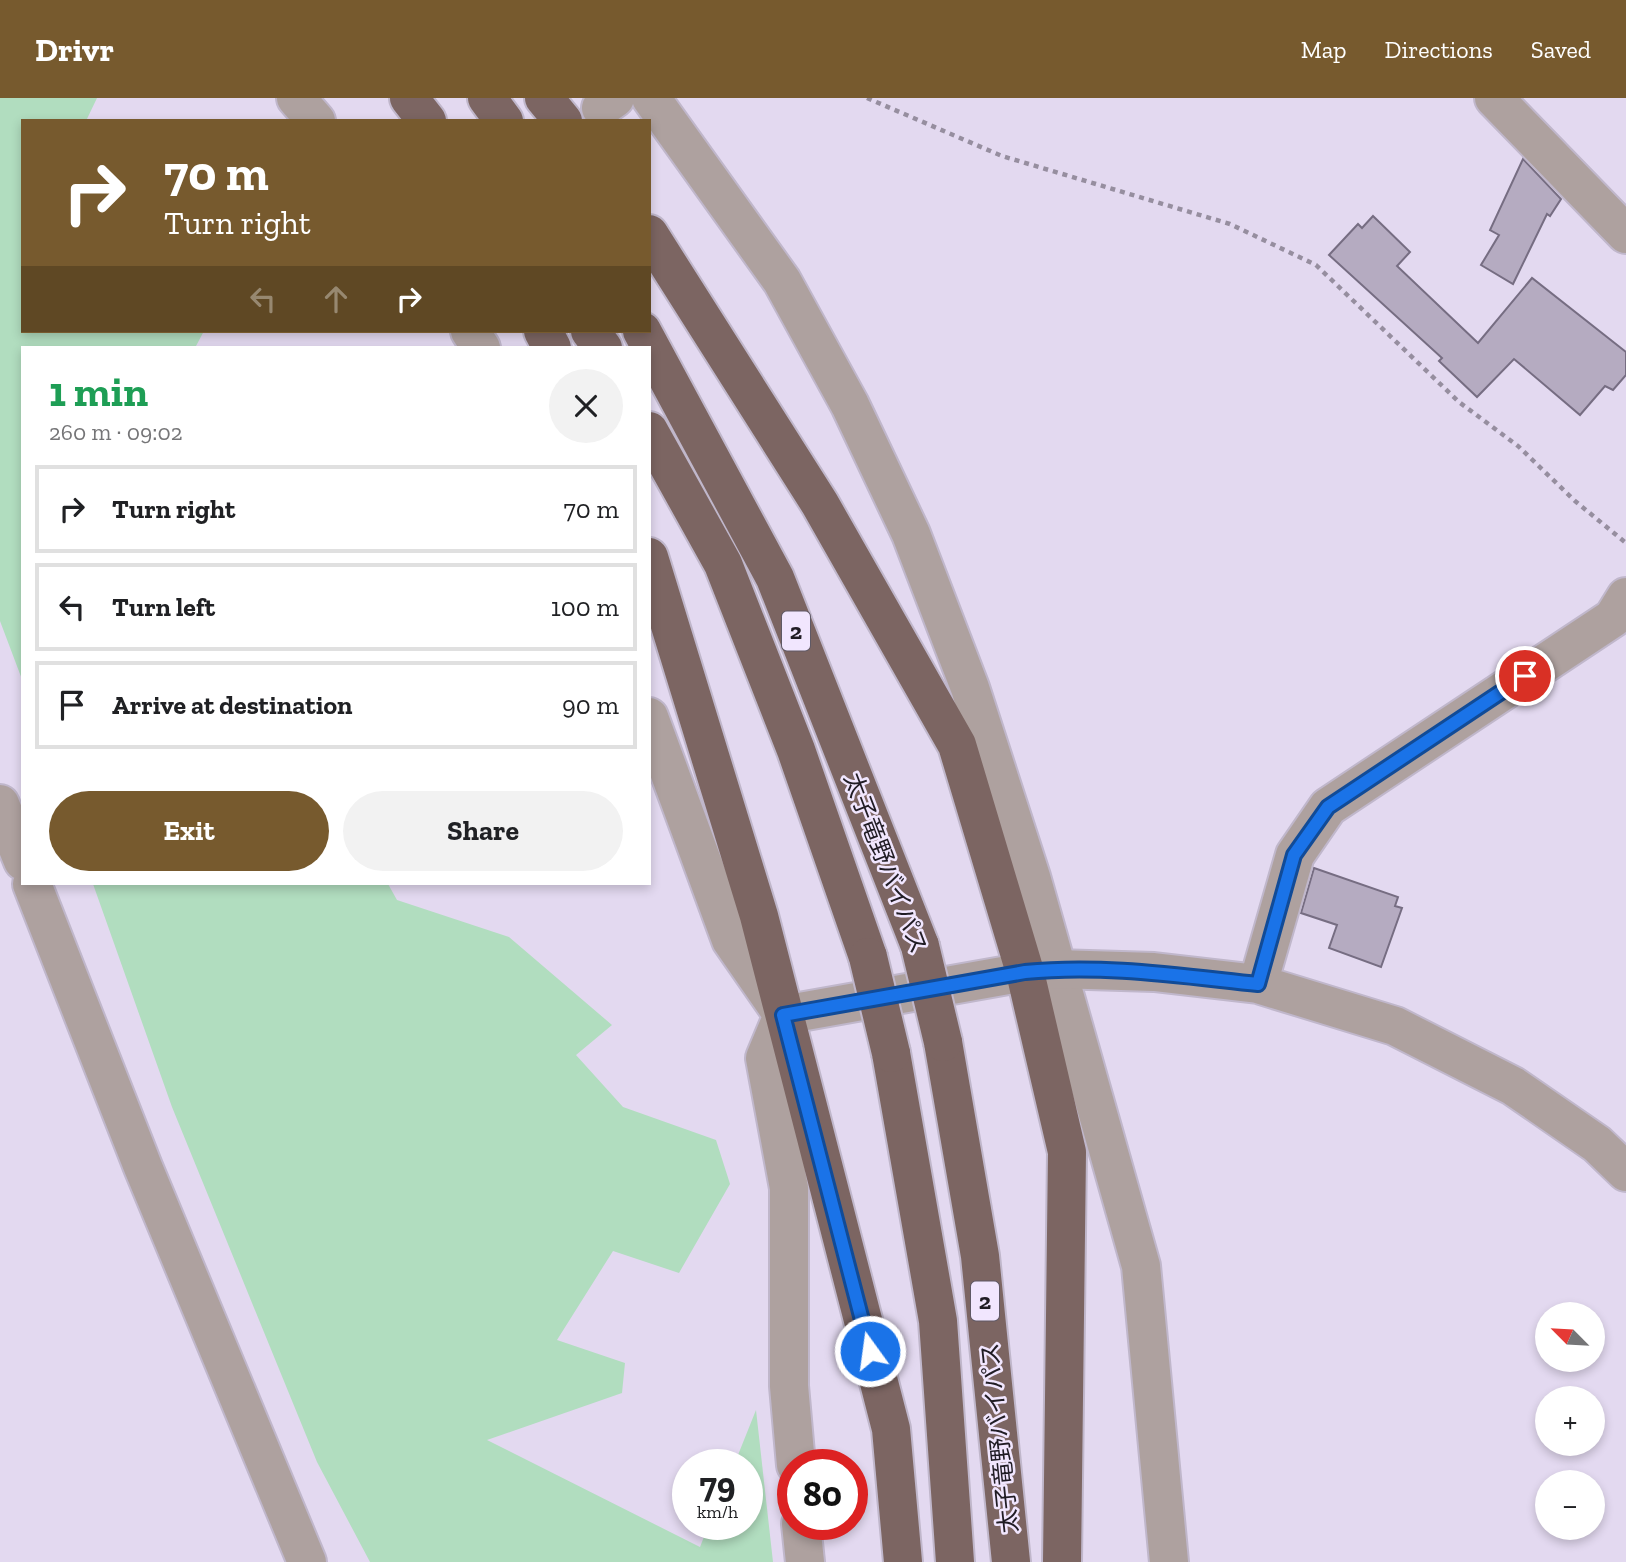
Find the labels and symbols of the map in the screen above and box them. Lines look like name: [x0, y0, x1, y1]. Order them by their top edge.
road number: 2: [782, 611, 810, 650]
pin: [1495, 646, 1555, 706]
street label: 太子竜野バイパス: [838, 768, 934, 958]
road number: 2: [971, 1282, 999, 1320]
north arrow: [1535, 1302, 1605, 1372]
position arrow: [833, 1314, 907, 1388]
street label: 太子竜野バイパス: [975, 1341, 1023, 1535]
speed limit sign: 80: [777, 1449, 868, 1540]

